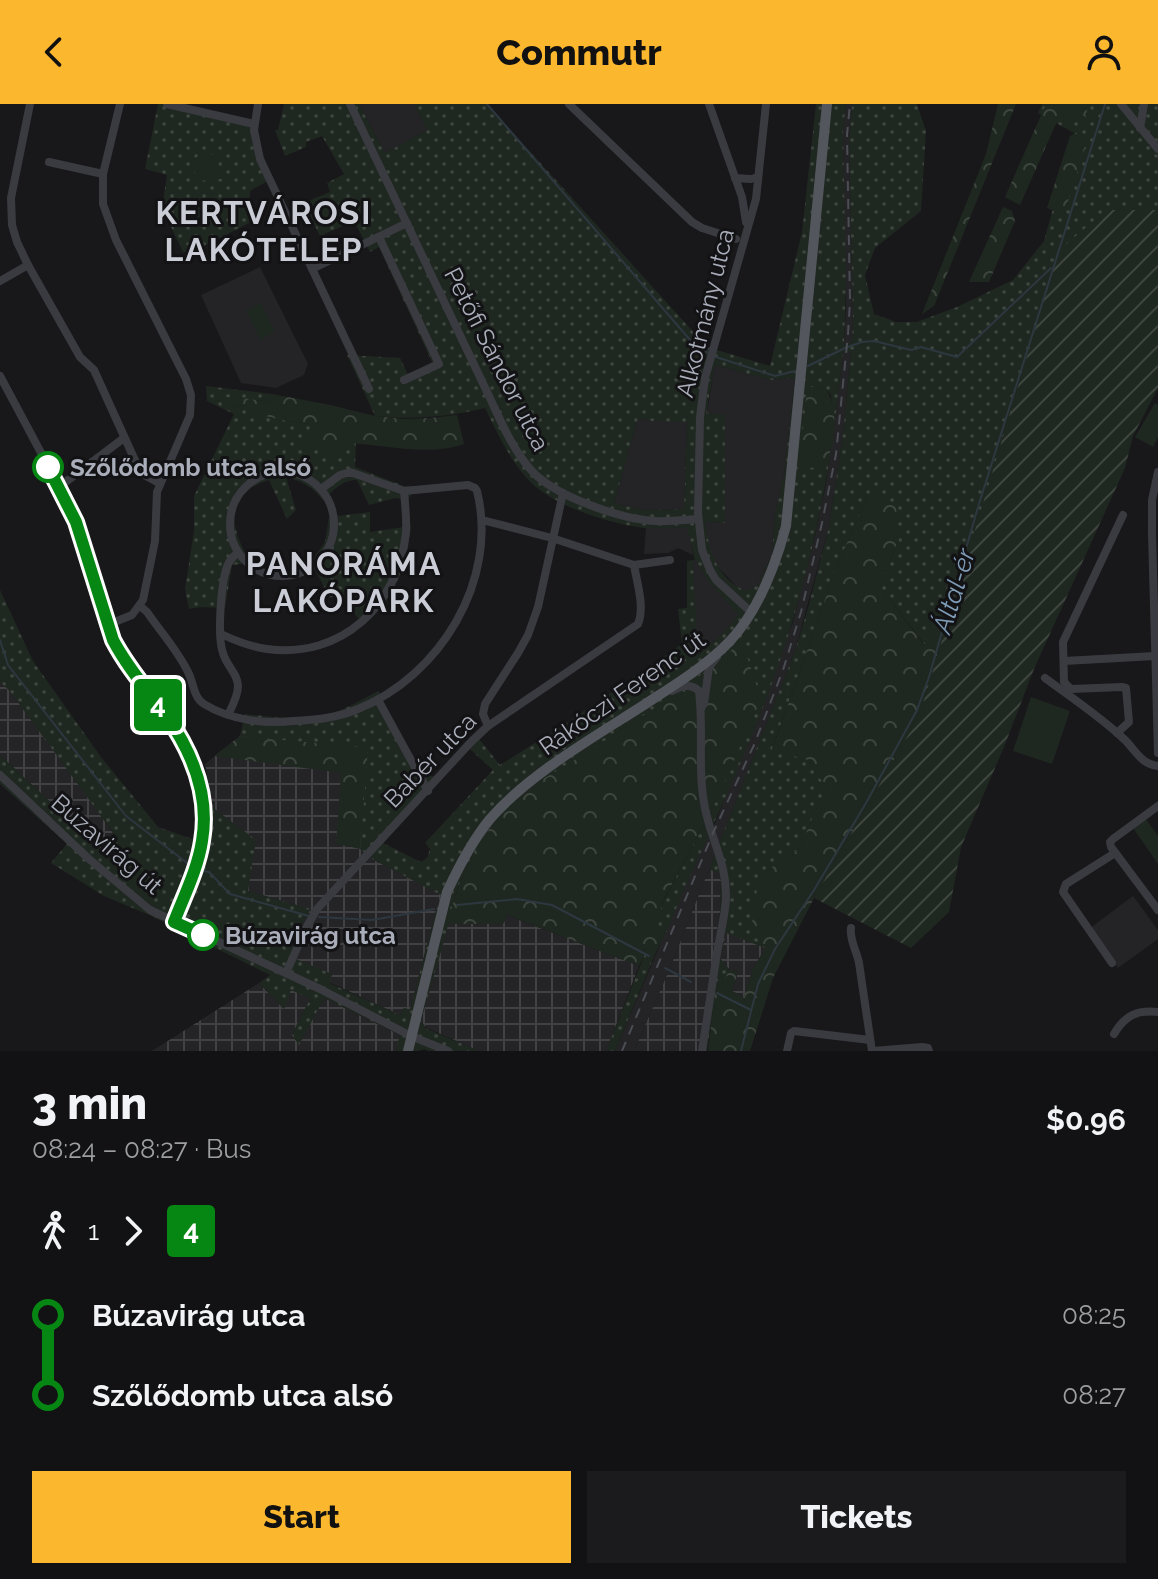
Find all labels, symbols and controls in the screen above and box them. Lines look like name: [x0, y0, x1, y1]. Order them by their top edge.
icon: back: [32, 30, 76, 74]
icon: person: [1082, 30, 1126, 74]
text: Commutr: [496, 31, 662, 73]
district label: KERTVÁROSI LAKÓTELEP: [156, 194, 372, 268]
street label: Alkotmány utca: [670, 226, 740, 400]
street label: Petőfi Sándor utca: [438, 262, 556, 456]
marker: Szőlődomb utca alsó: [33, 452, 63, 482]
place label: Szőlődomb utca alsó: [70, 453, 311, 482]
water label: Által-ér: [925, 544, 981, 639]
district label: PANORÁMA LAKÓPARK: [246, 545, 442, 619]
street label: Rákóczi Ferenc út: [533, 625, 711, 761]
line badge: 4: [132, 679, 184, 731]
text: 4: [150, 688, 166, 721]
street label: Babér utca: [378, 707, 482, 813]
street label: Búzavirág út: [46, 788, 168, 900]
marker: Búzavirág utca: [188, 920, 218, 950]
place label: Búzavirág utca: [225, 921, 396, 950]
text: 3 min: [32, 1078, 147, 1129]
text: $0.96: [1046, 1102, 1126, 1137]
text: 08:24 – 08:27 · Bus: [32, 1134, 251, 1164]
icon: walk: [32, 1209, 76, 1253]
icon: forward: [111, 1209, 155, 1253]
text: 4: [183, 1214, 199, 1247]
text: 1: [88, 1216, 99, 1246]
text: Búzavirág utca: [92, 1298, 305, 1333]
text: 08:25: [1062, 1300, 1126, 1330]
text: Szőlődomb utca alsó: [92, 1378, 393, 1413]
text: 08:27: [1062, 1380, 1126, 1410]
button: Start: [32, 1471, 571, 1563]
button: Tickets: [587, 1471, 1126, 1563]

